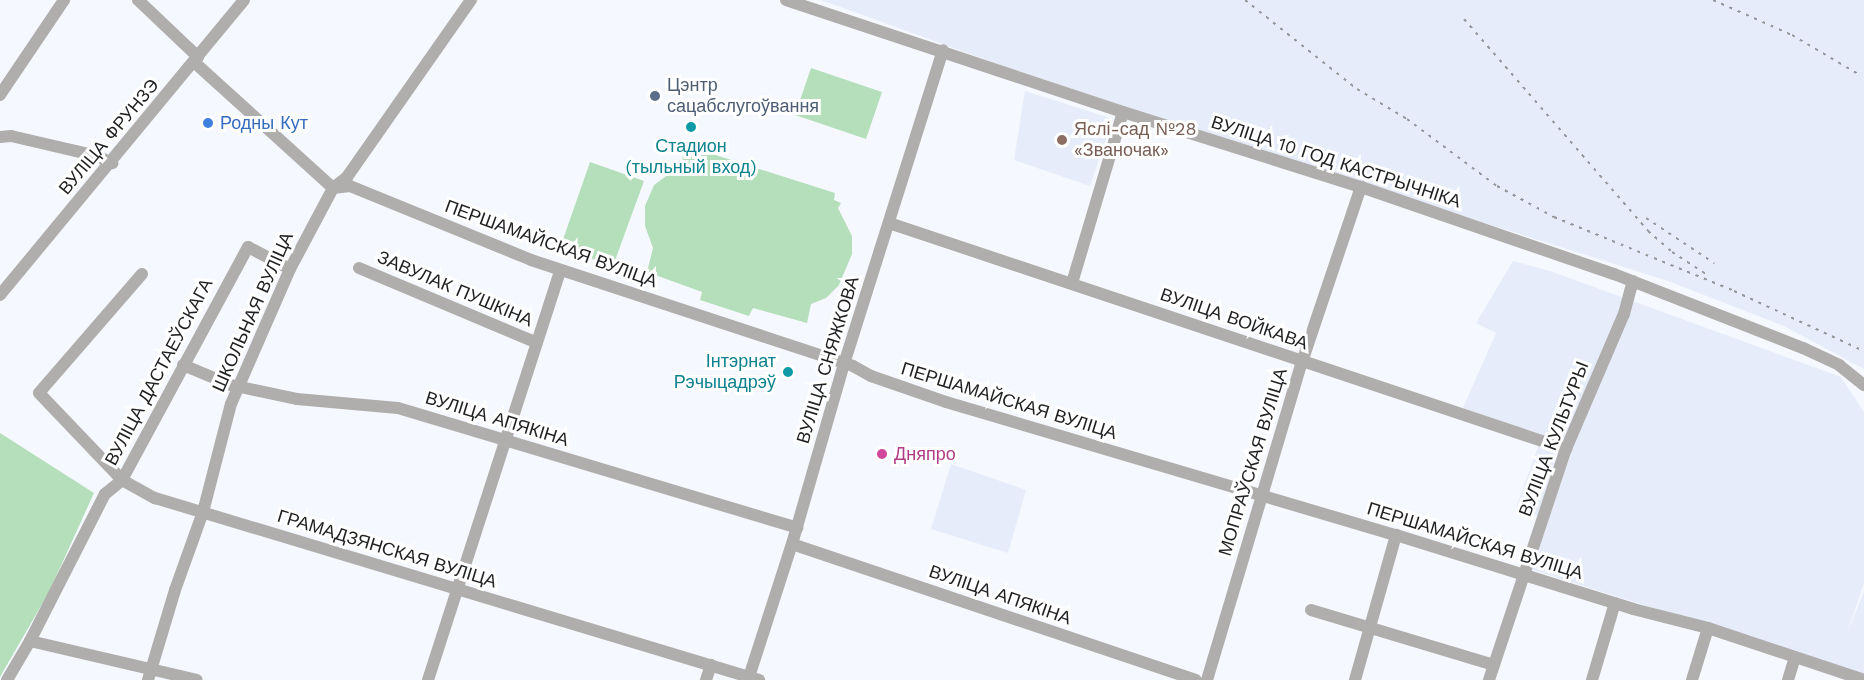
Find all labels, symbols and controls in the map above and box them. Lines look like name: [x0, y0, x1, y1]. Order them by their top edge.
street label: ВУЛІЦА ФРУНЗЭ: [54, 75, 164, 199]
place label: Цэнтр сацабслугоўвання: [667, 75, 819, 118]
marker: Цэнтр сацабслугоўвання: [648, 89, 662, 103]
street label: ВУЛІЦА 10 ГОД КАСТРЫЧНІКА: [1208, 111, 1464, 213]
place label: Родны Кут: [220, 112, 308, 134]
marker: Родны Кут: [201, 116, 215, 130]
place label: Яслі-сад №28 «Званочак»: [1074, 119, 1197, 162]
marker: Стадион (тыльный вход): [684, 120, 698, 134]
marker: Яслі-сад №28 «Званочак»: [1055, 133, 1069, 147]
place label: Стадион (тыльный вход): [625, 136, 757, 178]
street label: ПЕРШАМАЙСКАЯ ВУЛІЦА: [442, 195, 660, 293]
street label: ШКОЛЬНАЯ ВУЛІЦА: [208, 229, 298, 395]
street label: ЗАВУЛАК ПУШКІНА: [374, 246, 536, 332]
street label: ВУЛІЦА СНЯЖКОВА: [792, 274, 864, 446]
street label: ВУЛІЦА ДАСТАЕЎСКАГА: [100, 275, 218, 469]
street label: ВУЛІЦА ВОЙКАВА: [1157, 284, 1311, 354]
place label: Інтэрнат Рэчыцадрэў: [674, 351, 776, 394]
street label: ПЕРШАМАЙСКАЯ ВУЛІЦА: [899, 358, 1119, 444]
street label: ВУЛІЦА КУЛЬТУРЫ: [1514, 358, 1594, 520]
marker: Інтэрнат Рэчыцадрэў: [781, 365, 795, 379]
street label: МОПРАЎСКАЯ ВУЛІЦА: [1214, 366, 1292, 558]
street label: ВУЛІЦА АПЯКІНА: [423, 387, 571, 451]
place label: Дняпро: [894, 443, 956, 465]
marker: Дняпро: [875, 447, 889, 461]
street label: ПЕРШАМАЙСКАЯ ВУЛІЦА: [1365, 498, 1585, 584]
street label: ГРАМАДЗЯНСКАЯ ВУЛІЦА: [275, 505, 499, 593]
street label: ВУЛІЦА АПЯКІНА: [926, 561, 1074, 629]

